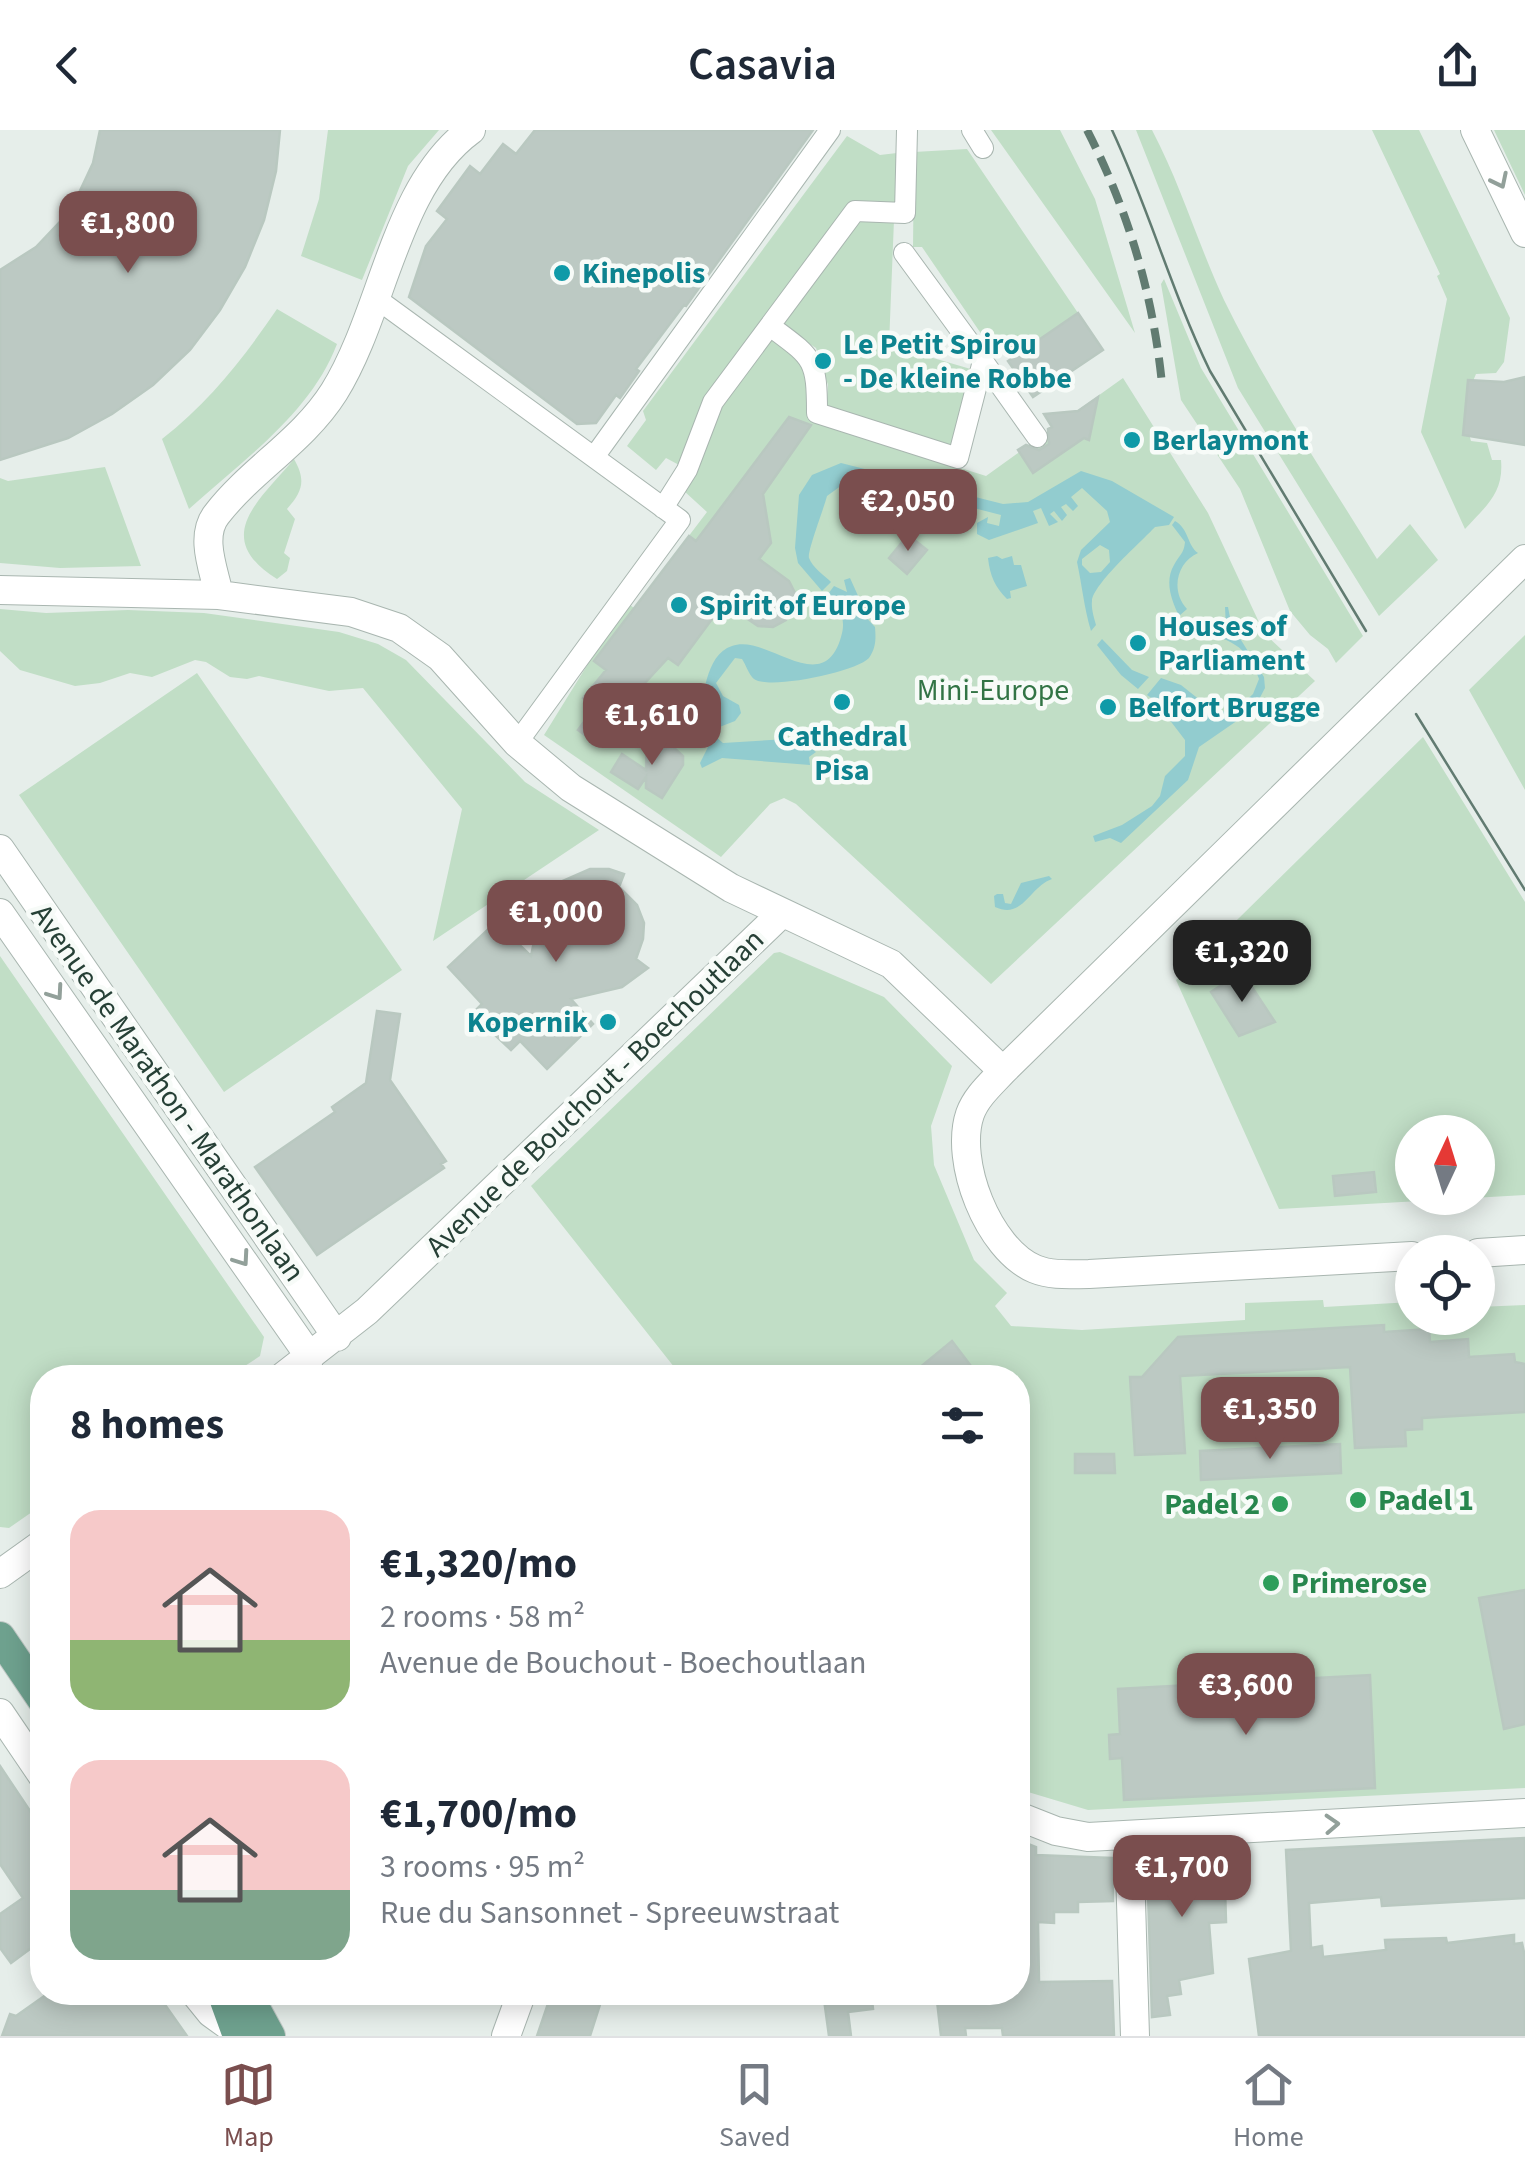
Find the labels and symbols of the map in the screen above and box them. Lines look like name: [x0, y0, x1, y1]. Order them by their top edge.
one-way arrow: [1488, 171, 1508, 189]
pin: €1,800: [47, 191, 209, 276]
place label: Kinepolis: [582, 252, 705, 295]
marker: Kinepolis: [551, 262, 573, 284]
place label: Le Petit Spirou - De kleine Robbe: [843, 323, 1072, 400]
marker: Le Petit Spirou - De kleine Robbe: [812, 350, 834, 372]
place label: Berlaymont: [1152, 419, 1309, 462]
marker: Berlaymont: [1121, 429, 1143, 451]
pin: €2,050: [827, 469, 989, 554]
place label: Spirit of Europe: [699, 584, 906, 627]
marker: Spirit of Europe: [668, 594, 690, 616]
place label: Houses of Parliament: [1158, 605, 1306, 682]
marker: Houses of Parliament: [1127, 632, 1149, 654]
park label: Mini-Europe: [917, 669, 1069, 712]
pin: €1,610: [571, 683, 733, 768]
place label: Belfort Brugge: [1128, 686, 1320, 729]
marker: Cathedral Pisa: [831, 691, 853, 713]
marker: Belfort Brugge: [1097, 696, 1119, 718]
place label: Cathedral Pisa: [777, 715, 907, 792]
pin: €1,000: [475, 880, 637, 965]
street label: Avenue de Marathon - Marathonlaan: [21, 895, 315, 1291]
street label: Avenue de Bouchout - Boechoutlaan: [416, 919, 774, 1267]
pin: €1,320: [1161, 920, 1323, 1005]
one-way arrow: [44, 981, 62, 1000]
place label: Kopernik: [467, 1001, 589, 1044]
marker: Kopernik: [597, 1011, 619, 1033]
north arrow: [1395, 1115, 1495, 1215]
one-way arrow: [230, 1248, 248, 1267]
pin: €1,350: [1189, 1377, 1351, 1462]
place label: Padel 1: [1378, 1479, 1474, 1522]
place label: Padel 2: [1164, 1483, 1260, 1526]
marker: Padel 1: [1347, 1489, 1369, 1511]
marker: Padel 2: [1269, 1493, 1291, 1515]
place label: Primerose: [1291, 1562, 1427, 1605]
marker: Primerose: [1260, 1572, 1282, 1594]
pin: €3,600: [1165, 1653, 1327, 1738]
one-way arrow: [1324, 1814, 1340, 1835]
pin: €1,700: [1101, 1835, 1263, 1920]

